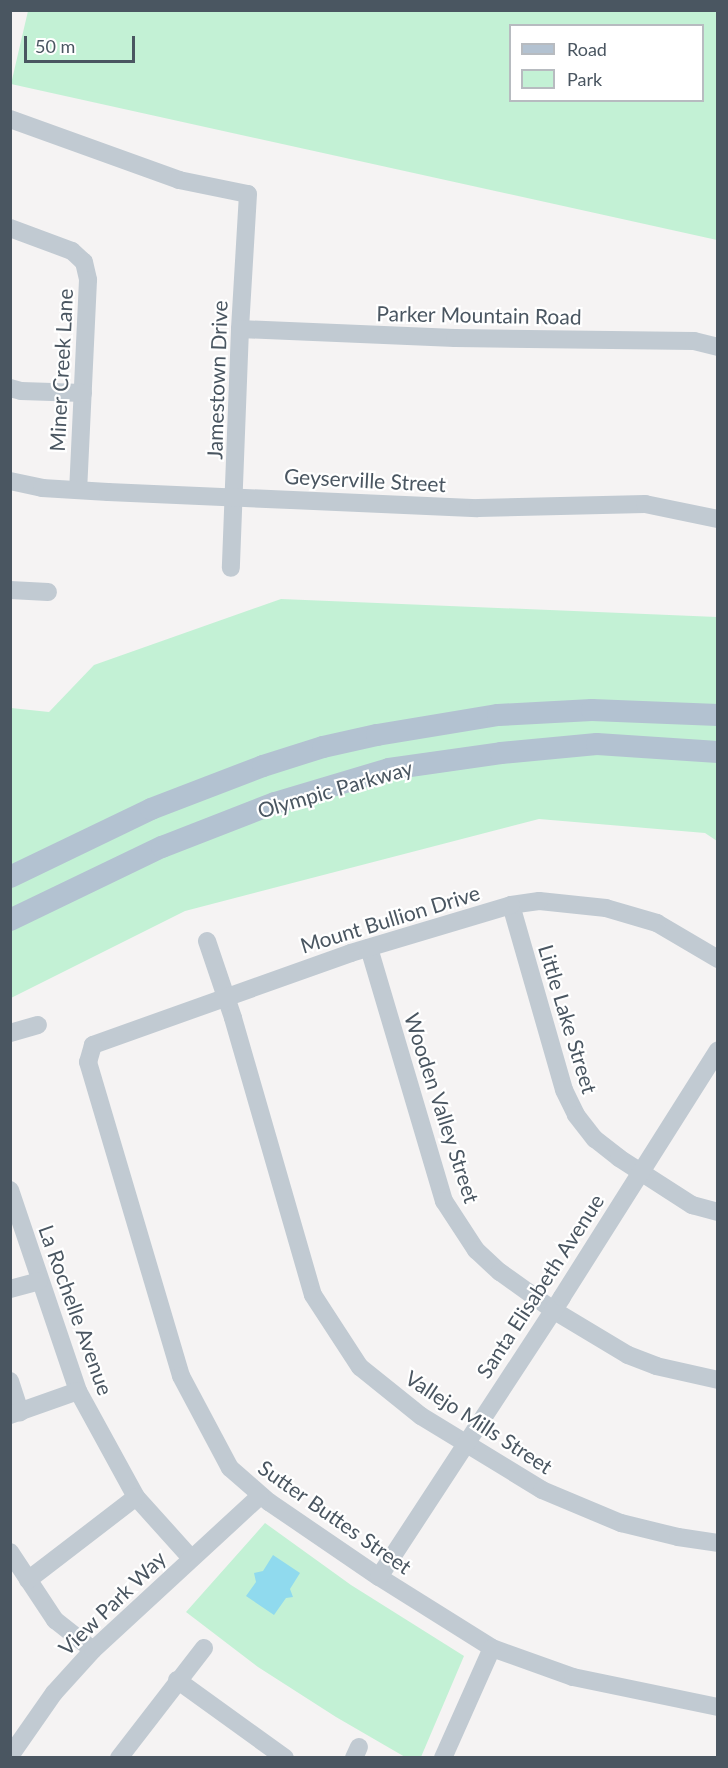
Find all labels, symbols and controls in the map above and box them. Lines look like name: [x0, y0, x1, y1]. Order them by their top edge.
scale bar: [27, 24, 138, 62]
legend: [509, 24, 704, 102]
text: 50 m: [35, 35, 75, 57]
text: Road: [567, 38, 607, 60]
text: Park: [567, 68, 602, 90]
street label: Miner Creek Lane: [44, 288, 78, 452]
street label: Jamestown Drive: [202, 300, 232, 460]
street label: Parker Mountain Road: [376, 301, 582, 329]
street label: Geyserville Street: [283, 463, 447, 497]
street label: Olympic Parkway: [254, 755, 416, 823]
street label: Mount Bullion Drive: [297, 880, 483, 958]
street label: Little Lake Street: [533, 941, 603, 1097]
street label: Wooden Valley Street: [399, 1009, 485, 1207]
street label: Santa Elisabeth Avenue: [471, 1189, 609, 1383]
street label: La Rochelle Avenue: [33, 1221, 119, 1399]
street label: Vallejo Mills Street: [401, 1365, 557, 1479]
street label: Sutter Buttes Street: [253, 1455, 417, 1579]
street label: View Park Way: [53, 1545, 171, 1661]

